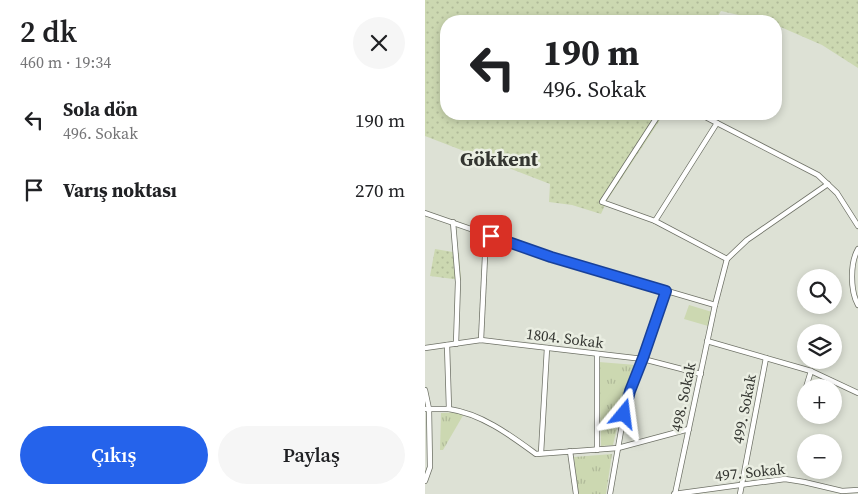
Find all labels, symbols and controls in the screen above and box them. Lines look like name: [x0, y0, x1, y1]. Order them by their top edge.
text: 2 dk: [20, 11, 77, 52]
button: close: [353, 17, 405, 69]
text: 190 m: [543, 29, 639, 77]
icon: left: [460, 35, 525, 100]
text: 460 m · 19:34: [20, 51, 111, 73]
text: 496. Sokak: [543, 74, 646, 104]
text: Sola dön: [63, 96, 138, 122]
icon: left: [20, 106, 48, 134]
text: 190 m: [355, 107, 405, 133]
text: 496. Sokak: [63, 122, 138, 144]
district label: Gökkent: [460, 145, 539, 173]
icon: arrive: [20, 176, 48, 204]
text: Varış noktası: [63, 177, 177, 203]
text: 270 m: [355, 177, 405, 203]
pin: [470, 215, 512, 257]
icon: arrive: [477, 222, 505, 250]
map controls: [797, 269, 842, 479]
button: search: [797, 269, 842, 314]
street label: 1804. Sokak: [525, 323, 606, 353]
button: layers: [797, 324, 842, 369]
street label: 498. Sokak: [665, 360, 701, 434]
street label: 499. Sokak: [727, 372, 761, 446]
button: +: [797, 379, 842, 424]
position arrow: [597, 387, 649, 439]
button: Çıkış: [20, 426, 208, 484]
button: Paylaş: [218, 426, 405, 484]
button: −: [797, 434, 842, 479]
street label: 497. Sokak: [714, 458, 787, 486]

